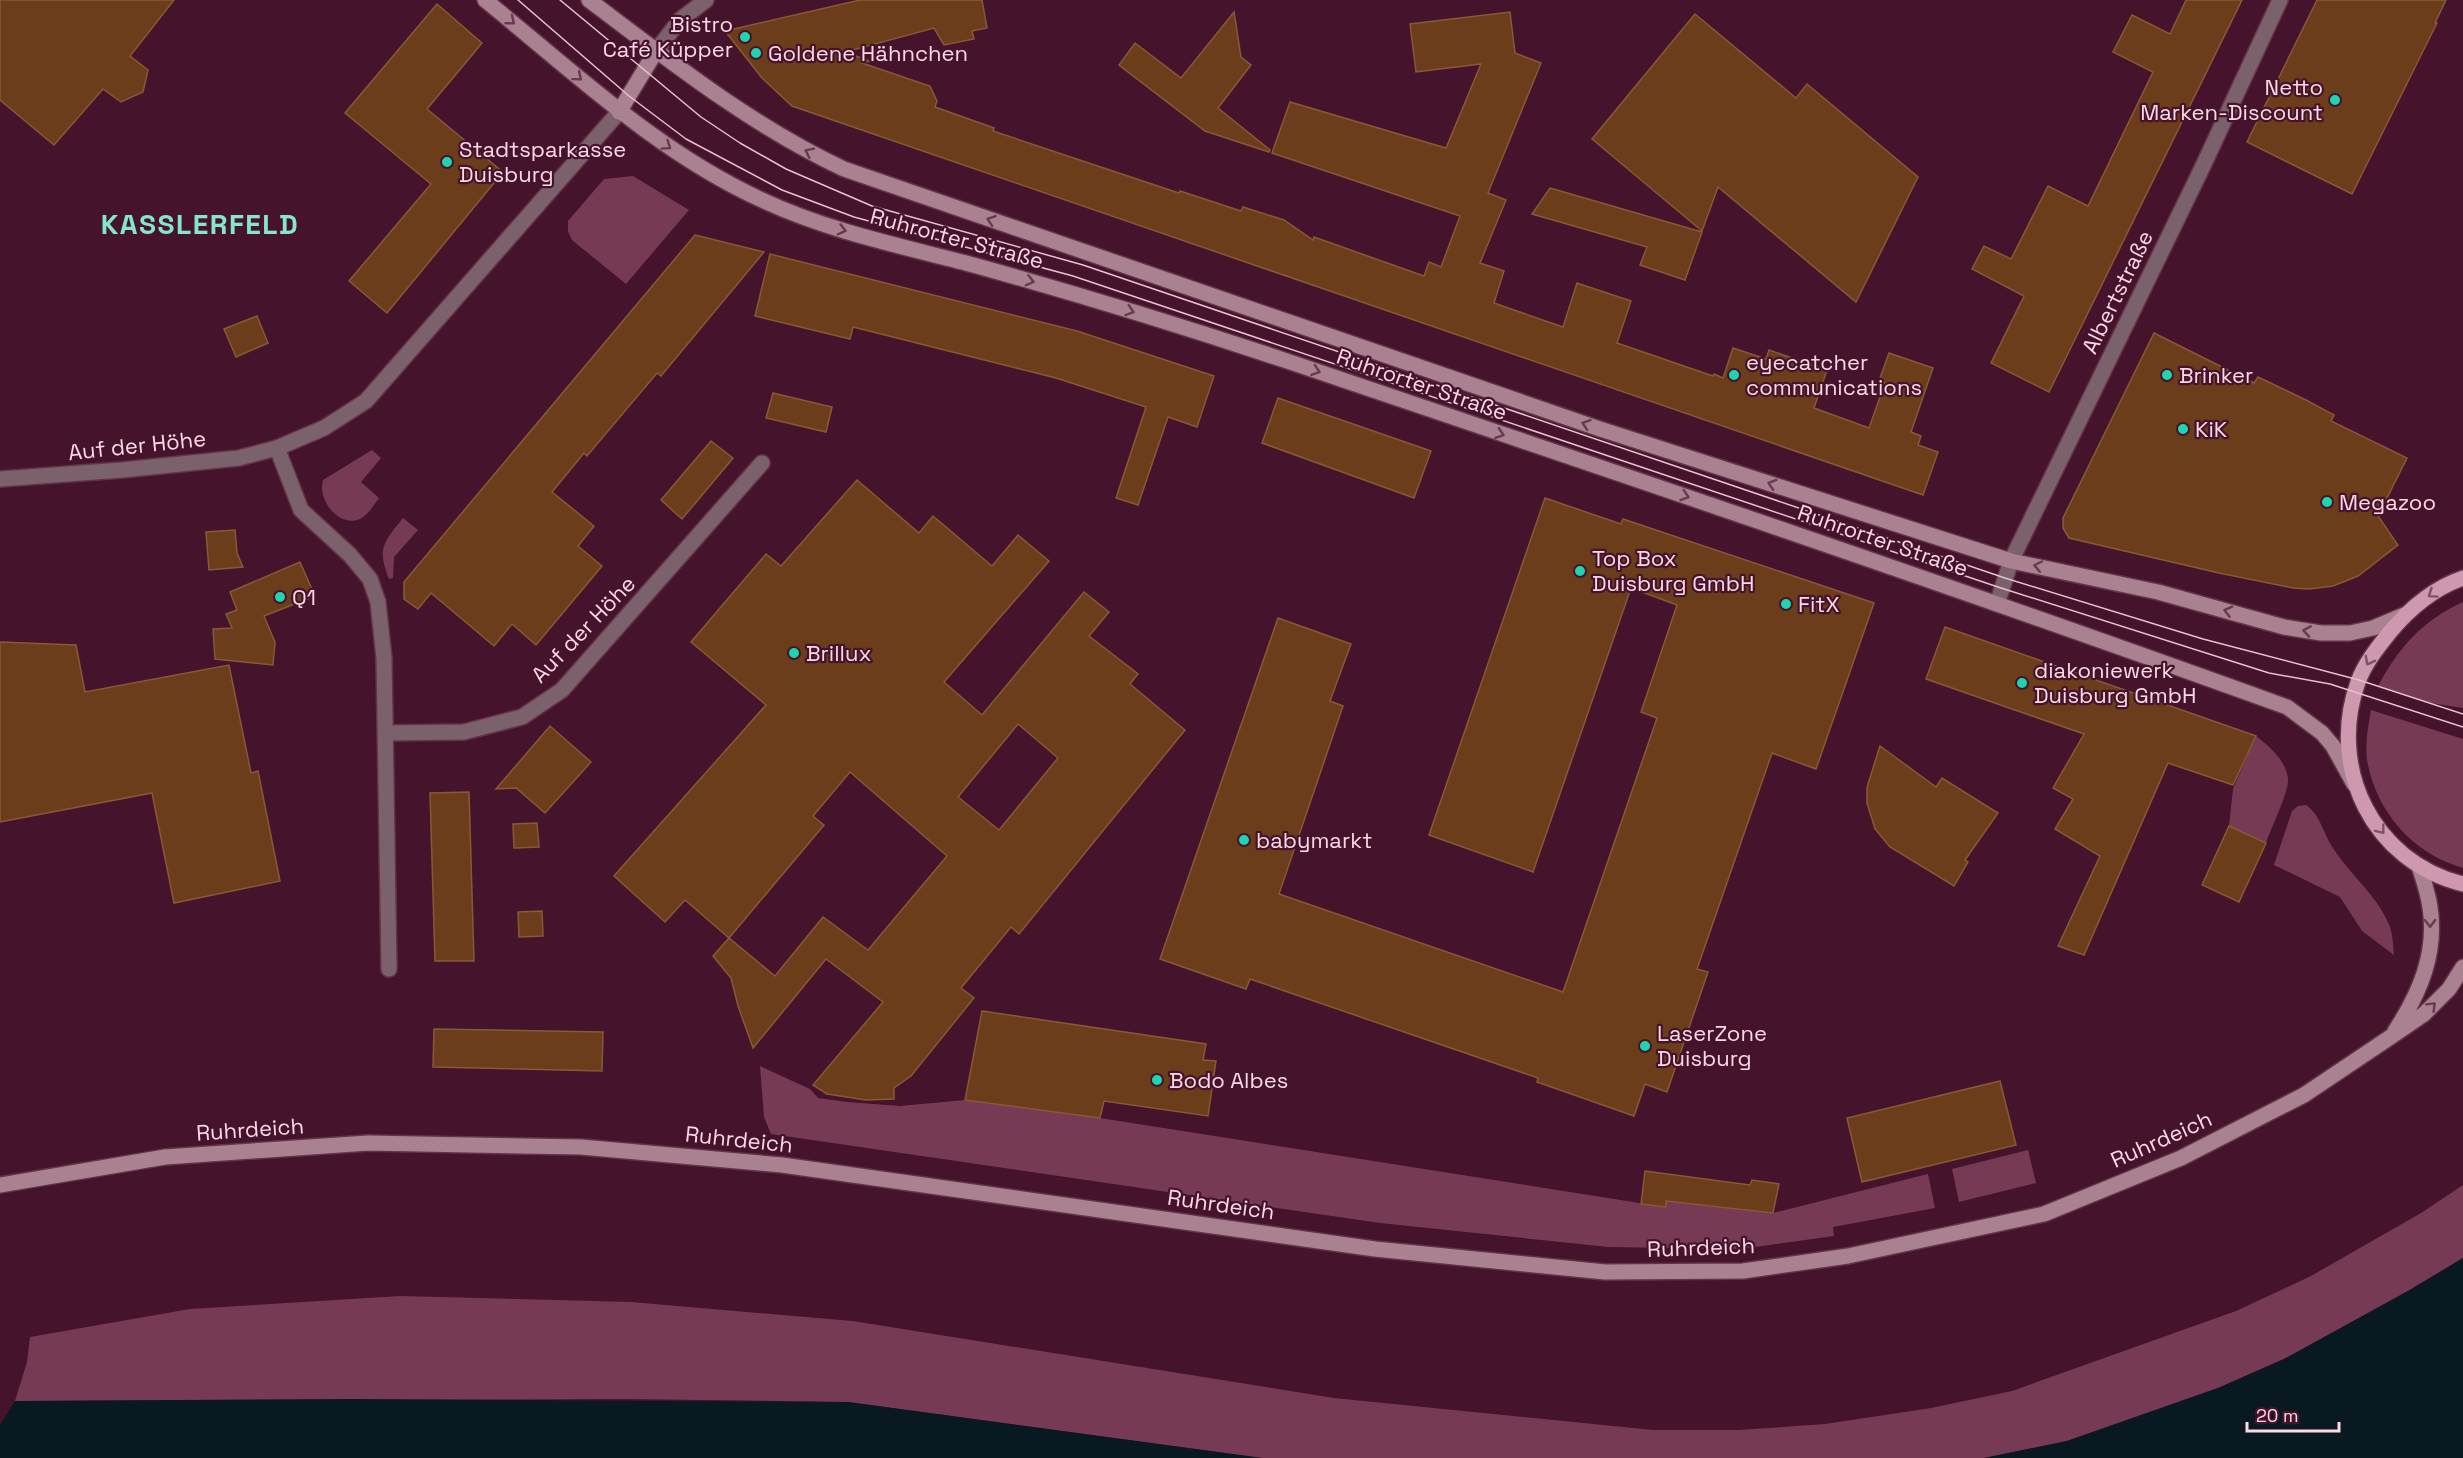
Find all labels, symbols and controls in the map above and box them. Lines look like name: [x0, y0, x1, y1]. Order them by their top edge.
place label: Bistro Café Küpper: [603, 10, 733, 63]
one-way arrow: [504, 13, 515, 24]
marker: Bistro Café Küpper: [738, 30, 752, 44]
place label: Goldene Hähnchen: [768, 39, 968, 67]
marker: Goldene Hähnchen: [749, 46, 763, 60]
one-way arrow: [571, 70, 582, 81]
place label: Netto Marken-Discount: [2140, 73, 2323, 126]
marker: Netto Marken-Discount: [2328, 93, 2342, 107]
place label: Stadtsparkasse Duisburg: [459, 135, 626, 188]
one-way arrow: [660, 139, 671, 150]
one-way arrow: [804, 148, 815, 160]
marker: Stadtsparkasse Duisburg: [440, 155, 454, 169]
street label: Ruhrorter Straße: [867, 201, 1047, 275]
district label: KASSLERFELD: [101, 206, 299, 242]
one-way arrow: [986, 215, 997, 227]
one-way arrow: [837, 222, 847, 235]
street label: Albertstraße: [2075, 226, 2159, 358]
one-way arrow: [1024, 274, 1035, 286]
one-way arrow: [1124, 304, 1135, 316]
street label: Ruhrorter Straße: [1333, 342, 1511, 426]
place label: eyecatcher communications: [1746, 348, 1922, 401]
place label: Brinker: [2179, 361, 2253, 389]
one-way arrow: [1310, 364, 1321, 376]
marker: eyecatcher communications: [1727, 368, 1741, 382]
marker: Brinker: [2160, 368, 2174, 382]
place label: KiK: [2195, 415, 2228, 443]
one-way arrow: [1581, 419, 1592, 432]
marker: KiK: [2176, 422, 2190, 436]
street label: Auf der Höhe: [67, 424, 207, 466]
one-way arrow: [1494, 427, 1505, 440]
one-way arrow: [1767, 479, 1778, 491]
place label: Megazoo: [2339, 488, 2436, 516]
one-way arrow: [1679, 489, 1690, 502]
marker: Megazoo: [2320, 495, 2334, 509]
street label: Ruhrorter Straße: [1794, 498, 1972, 582]
place label: Top Box Duisburg GmbH: [1592, 544, 1754, 597]
one-way arrow: [2033, 561, 2043, 574]
marker: Top Box Duisburg GmbH: [1573, 564, 1587, 578]
street label: Auf der Höhe: [525, 569, 641, 689]
place label: Q1: [292, 583, 316, 611]
one-way arrow: [2428, 587, 2439, 598]
marker: Q1: [273, 590, 287, 604]
place label: FitX: [1798, 590, 1839, 618]
marker: FitX: [1779, 597, 1793, 611]
one-way arrow: [2223, 606, 2233, 619]
one-way arrow: [2302, 625, 2312, 637]
place label: Brillux: [806, 639, 872, 667]
marker: Brillux: [787, 646, 801, 660]
one-way arrow: [2365, 655, 2376, 666]
place label: diakoniewerk Duisburg GmbH: [2034, 656, 2196, 709]
marker: diakoniewerk Duisburg GmbH: [2015, 676, 2029, 690]
one-way arrow: [2374, 823, 2385, 834]
place label: babymarkt: [1256, 826, 1372, 854]
marker: babymarkt: [1237, 833, 1251, 847]
one-way arrow: [2424, 919, 2437, 928]
one-way arrow: [2425, 1002, 2436, 1013]
place label: LaserZone Duisburg: [1657, 1019, 1767, 1072]
marker: LaserZone Duisburg: [1638, 1039, 1652, 1053]
place label: Bodo Albes: [1169, 1066, 1288, 1094]
marker: Bodo Albes: [1150, 1073, 1164, 1087]
street label: Ruhrdeich: [2106, 1104, 2216, 1174]
street label: Ruhrdeich: [195, 1111, 305, 1147]
street label: Ruhrdeich: [684, 1119, 794, 1159]
street label: Ruhrdeich: [1166, 1183, 1276, 1225]
street label: Ruhrdeich: [1647, 1231, 1755, 1263]
scale bar: [2247, 1395, 2338, 1433]
text: 20 m: [2256, 1404, 2299, 1427]

